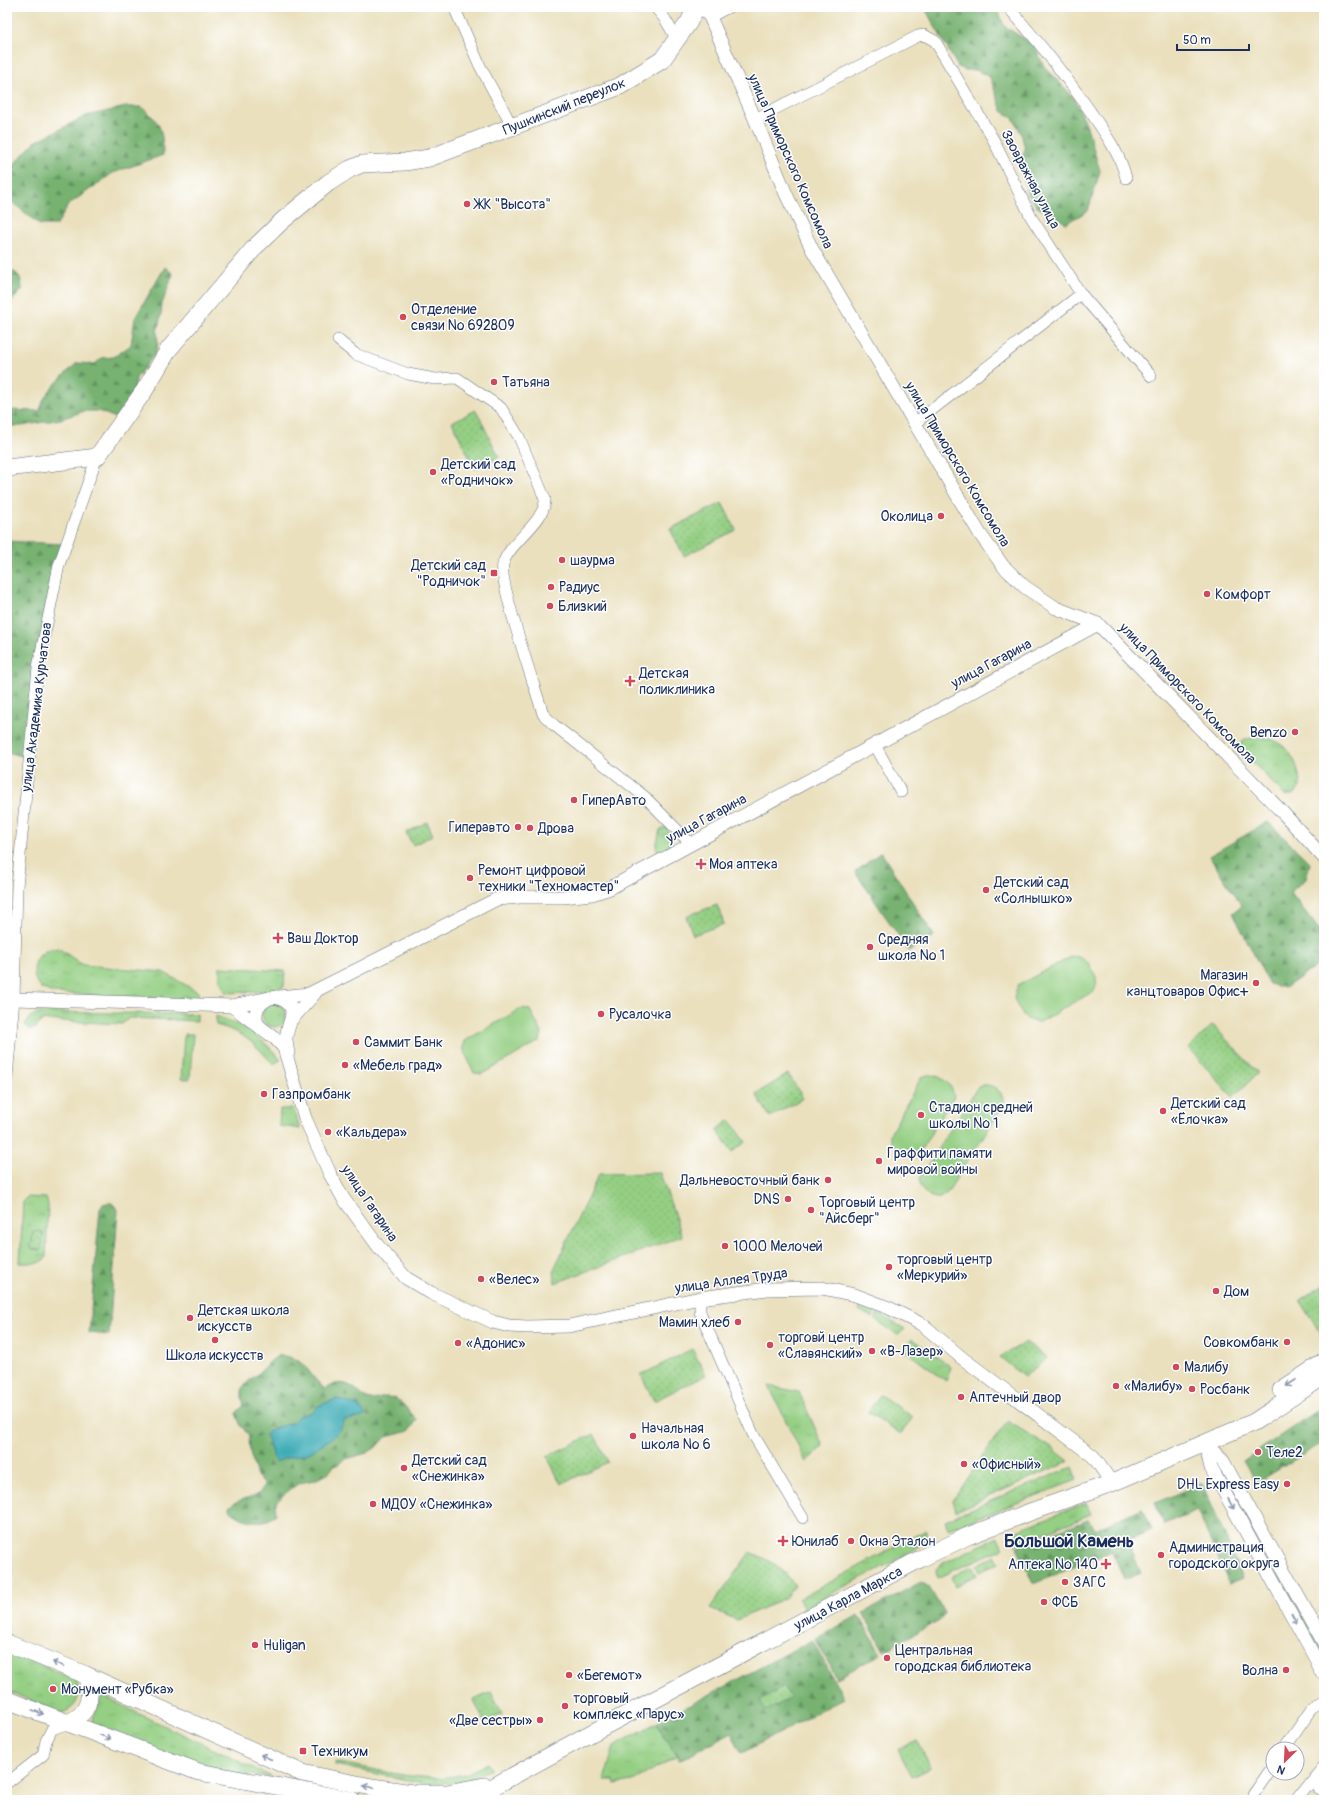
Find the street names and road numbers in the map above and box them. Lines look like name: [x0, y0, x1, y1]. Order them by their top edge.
street label: улица Приморского Комсомола: [744, 70, 837, 251]
street label: Пушкинский переулок: [500, 74, 628, 139]
street label: Заовражная улица: [997, 127, 1064, 232]
street label: улица Приморского Комсомола: [901, 378, 1014, 550]
street label: улица Приморского Комсомола: [1115, 618, 1260, 767]
street label: улица Академика Курчатова: [18, 621, 55, 794]
street label: улица Гагарина: [947, 635, 1034, 692]
street label: улица Гагарина: [662, 790, 749, 847]
street label: улица Гагарина: [337, 1161, 401, 1245]
street label: улица Аллея Труда: [673, 1264, 788, 1297]
street label: улица Карла Маркса: [790, 1563, 905, 1635]

